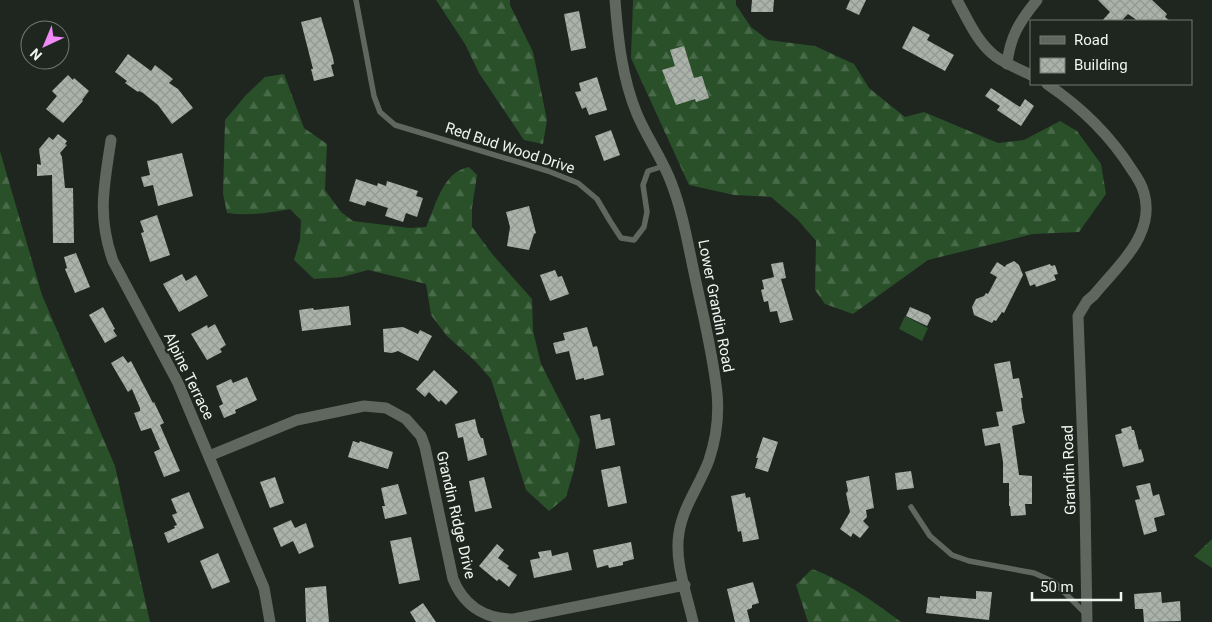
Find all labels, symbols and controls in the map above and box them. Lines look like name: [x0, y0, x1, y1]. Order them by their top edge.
north arrow: [20, 20, 70, 70]
legend: [1030, 20, 1192, 85]
text: Road: [1074, 31, 1108, 49]
text: N: [27, 45, 45, 64]
text: Building: [1074, 56, 1128, 74]
street label: Red Bud Wood Drive: [443, 119, 577, 177]
street label: Lower Grandin Road: [694, 238, 738, 374]
street label: Alpine Terrace: [160, 329, 218, 423]
street label: Grandin Road: [1058, 425, 1080, 515]
street label: Grandin Ridge Drive: [433, 449, 479, 581]
scale bar: [1032, 570, 1121, 602]
text: 50 m: [1040, 578, 1074, 596]

